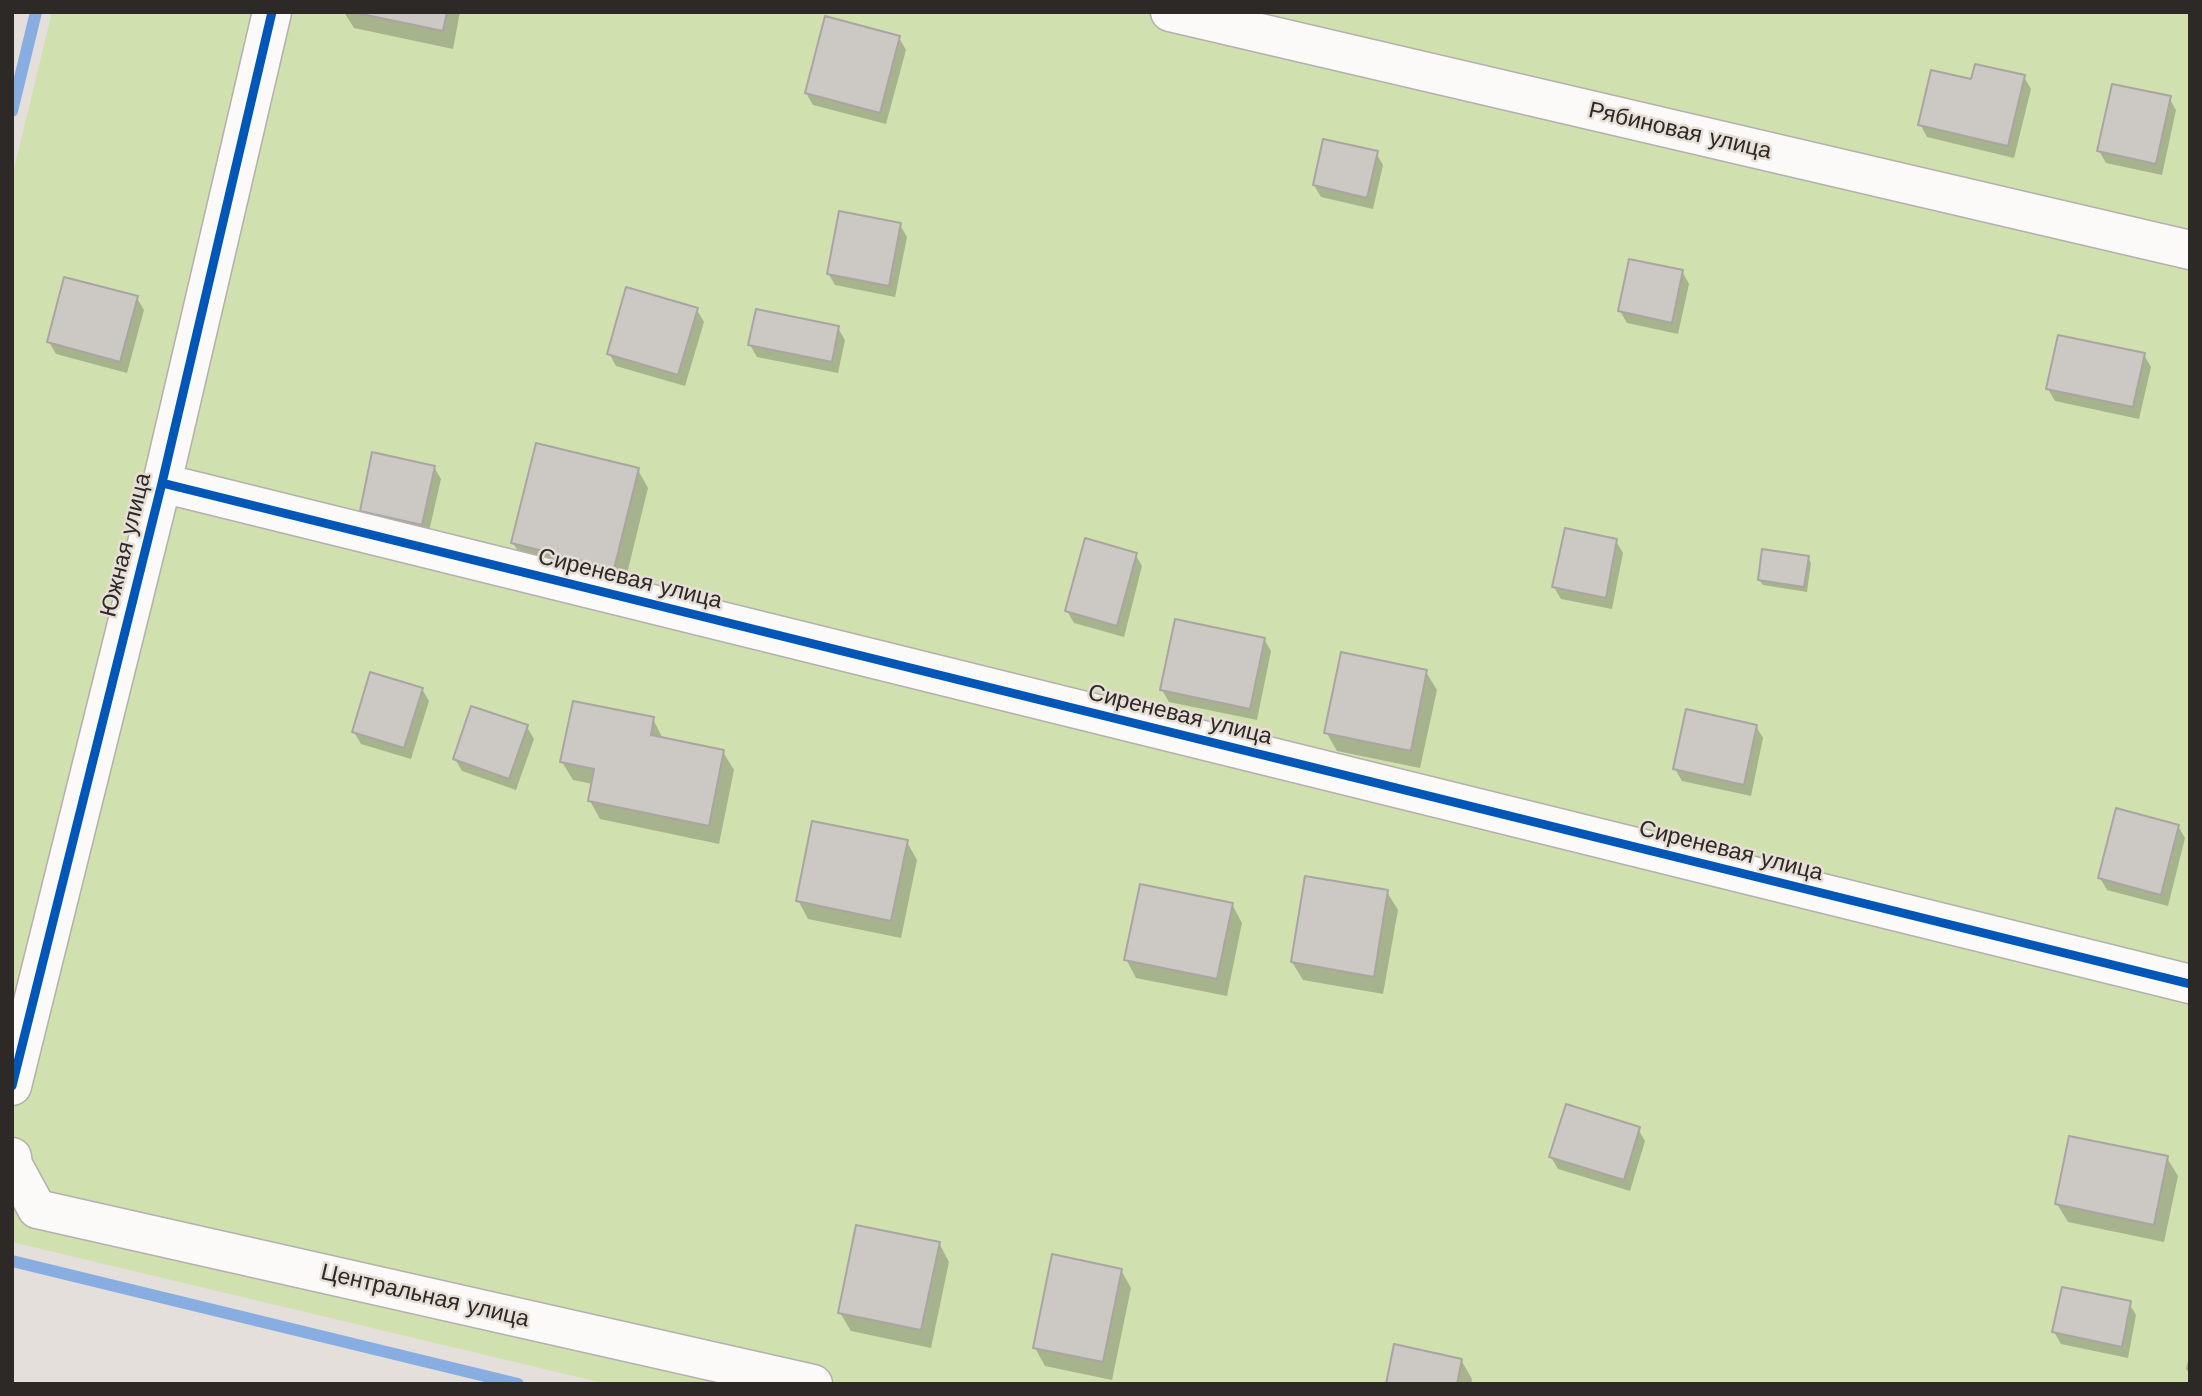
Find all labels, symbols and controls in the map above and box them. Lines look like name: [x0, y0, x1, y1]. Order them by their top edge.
street label: Рябиновая улица: [1586, 97, 1774, 165]
street label: Южная улица: [95, 470, 157, 620]
street label: Сиреневая улица: [535, 543, 725, 615]
street label: Сиреневая улица: [1085, 679, 1275, 751]
street label: Сиреневая улица: [1636, 815, 1826, 887]
street label: Центральная улица: [318, 1259, 532, 1333]

